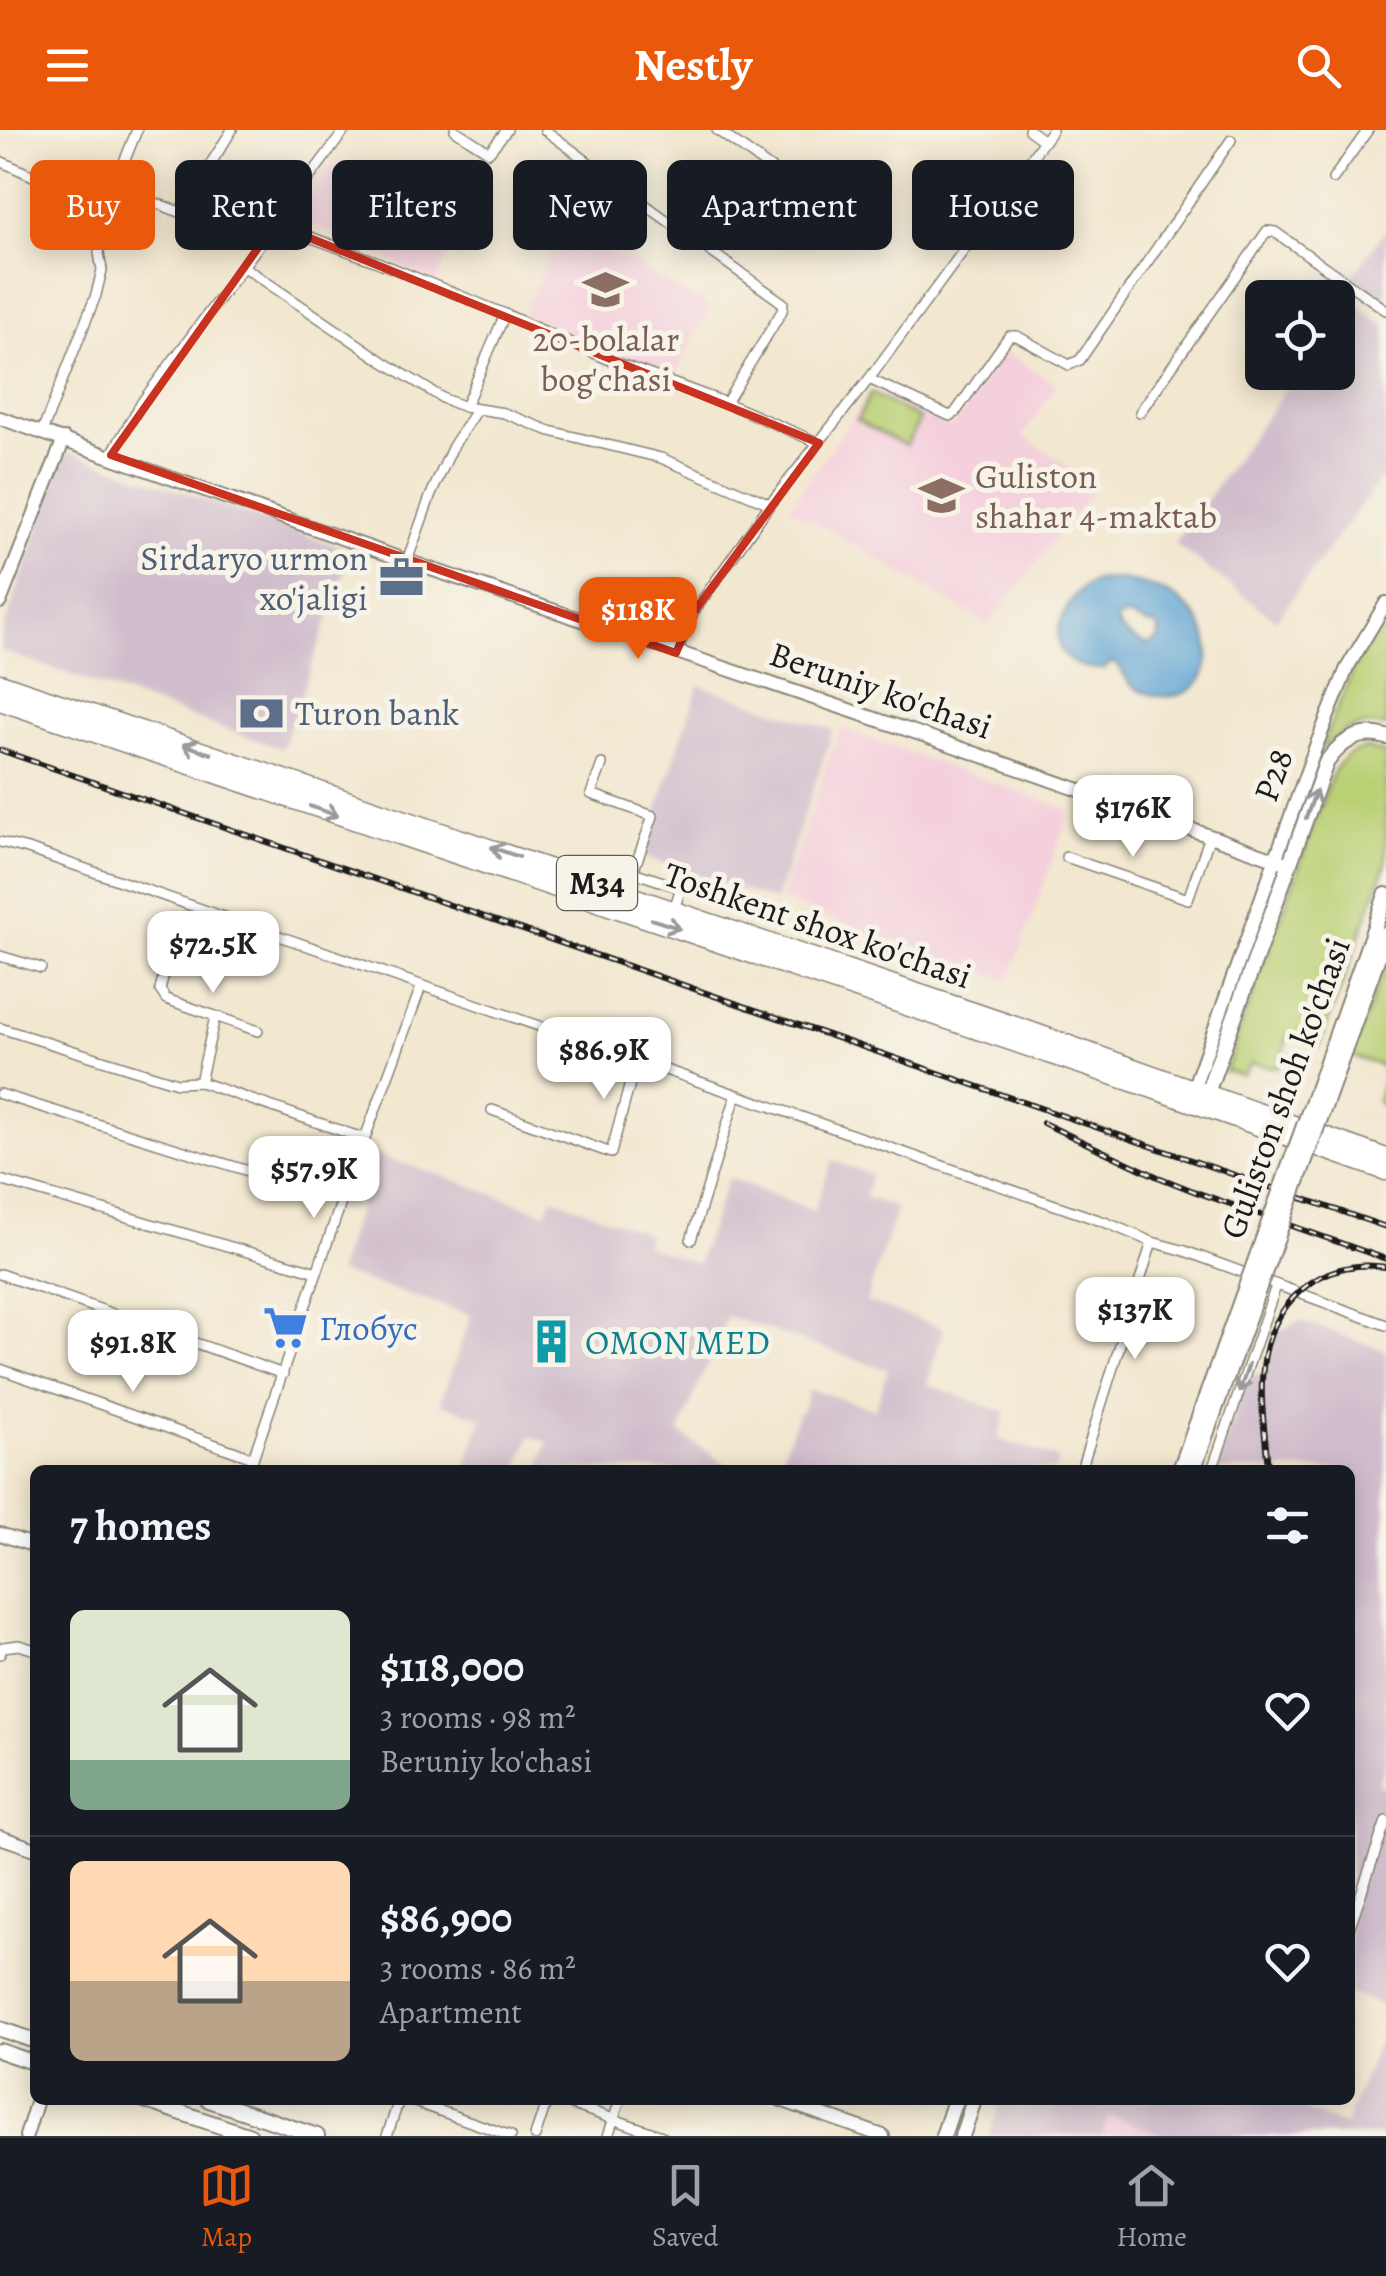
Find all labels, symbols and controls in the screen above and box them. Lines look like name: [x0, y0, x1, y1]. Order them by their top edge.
text: Nestly: [634, 34, 752, 96]
icon: menu: [40, 38, 95, 93]
icon: search: [1291, 38, 1346, 93]
chip: Buy: [30, 160, 155, 250]
chip: Rent: [175, 160, 312, 250]
chip: Filters: [332, 160, 493, 250]
chip: New: [513, 160, 647, 250]
chip: Apartment: [667, 160, 892, 250]
chip: House: [912, 160, 1074, 250]
school or university icon: 20-bolalar bog'chasi: [582, 265, 630, 313]
map controls: [1245, 280, 1355, 390]
button: locate: [1245, 280, 1355, 390]
place label: 20-bolalar bog'chasi: [533, 315, 679, 403]
place label: Guliston shahar 4-maktab: [975, 452, 1217, 540]
school or university icon: Guliston shahar 4-maktab: [918, 472, 966, 520]
place label: Sirdaryo urmon xo'jaligi: [140, 534, 368, 622]
office icon: Sirdaryo urmon xo'jaligi: [377, 554, 425, 602]
pin: $118K: [568, 577, 708, 662]
text: $118K: [601, 587, 675, 631]
street label: Beruniy ko'chasi: [763, 630, 999, 750]
bank icon: Turon bank: [238, 689, 286, 737]
place label: Turon bank: [295, 689, 459, 737]
one-way arrow: [182, 739, 214, 757]
street label: Р28: [1241, 742, 1305, 808]
pin: $176K: [1063, 775, 1203, 860]
text: $176K: [1095, 785, 1171, 829]
one-way arrow: [1303, 789, 1321, 820]
one-way arrow: [308, 804, 340, 822]
one-way arrow: [490, 842, 522, 860]
street label: Toshkent shox ko'chasi: [658, 850, 978, 1000]
road number: M34: [557, 856, 637, 910]
pin: $72.5K: [132, 911, 294, 996]
one-way arrow: [650, 917, 681, 935]
text: $72.5K: [169, 921, 257, 965]
street label: Guliston shoh ko'chasi: [1208, 931, 1362, 1245]
pin: $86.9K: [523, 1017, 685, 1102]
text: $86.9K: [559, 1027, 649, 1071]
pin: $57.9K: [233, 1136, 395, 1221]
text: $57.9K: [271, 1146, 357, 1190]
pin: $137K: [1065, 1277, 1205, 1362]
text: $137K: [1098, 1287, 1172, 1331]
supermarket icon: Глобус: [262, 1304, 310, 1352]
place label: Глобус: [319, 1304, 418, 1352]
pin: $91.8K: [52, 1310, 214, 1395]
building icon: OMON MED: [528, 1318, 576, 1366]
place label: OMON MED: [585, 1318, 770, 1366]
text: $91.8K: [90, 1320, 176, 1364]
one-way arrow: [1234, 1362, 1252, 1393]
text: 7 homes: [70, 1497, 211, 1554]
icon: filters: [1260, 1498, 1315, 1553]
text: $118,000: [380, 1638, 524, 1695]
icon: home: [150, 1650, 270, 1770]
icon: heart: [1260, 1683, 1315, 1738]
text: 3 rooms · 98 m²: [380, 1695, 576, 1739]
text: Beruniy ko'chasi: [380, 1739, 592, 1783]
text: $86,900: [380, 1889, 512, 1946]
icon: home: [150, 1901, 270, 2021]
icon: heart: [1260, 1934, 1315, 1989]
text: 3 rooms · 86 m²: [380, 1946, 576, 1990]
text: Apartment: [380, 1990, 522, 2034]
tab: Map: [199, 2158, 254, 2256]
tab: Saved: [652, 2158, 719, 2256]
tab: Home: [1117, 2158, 1187, 2256]

